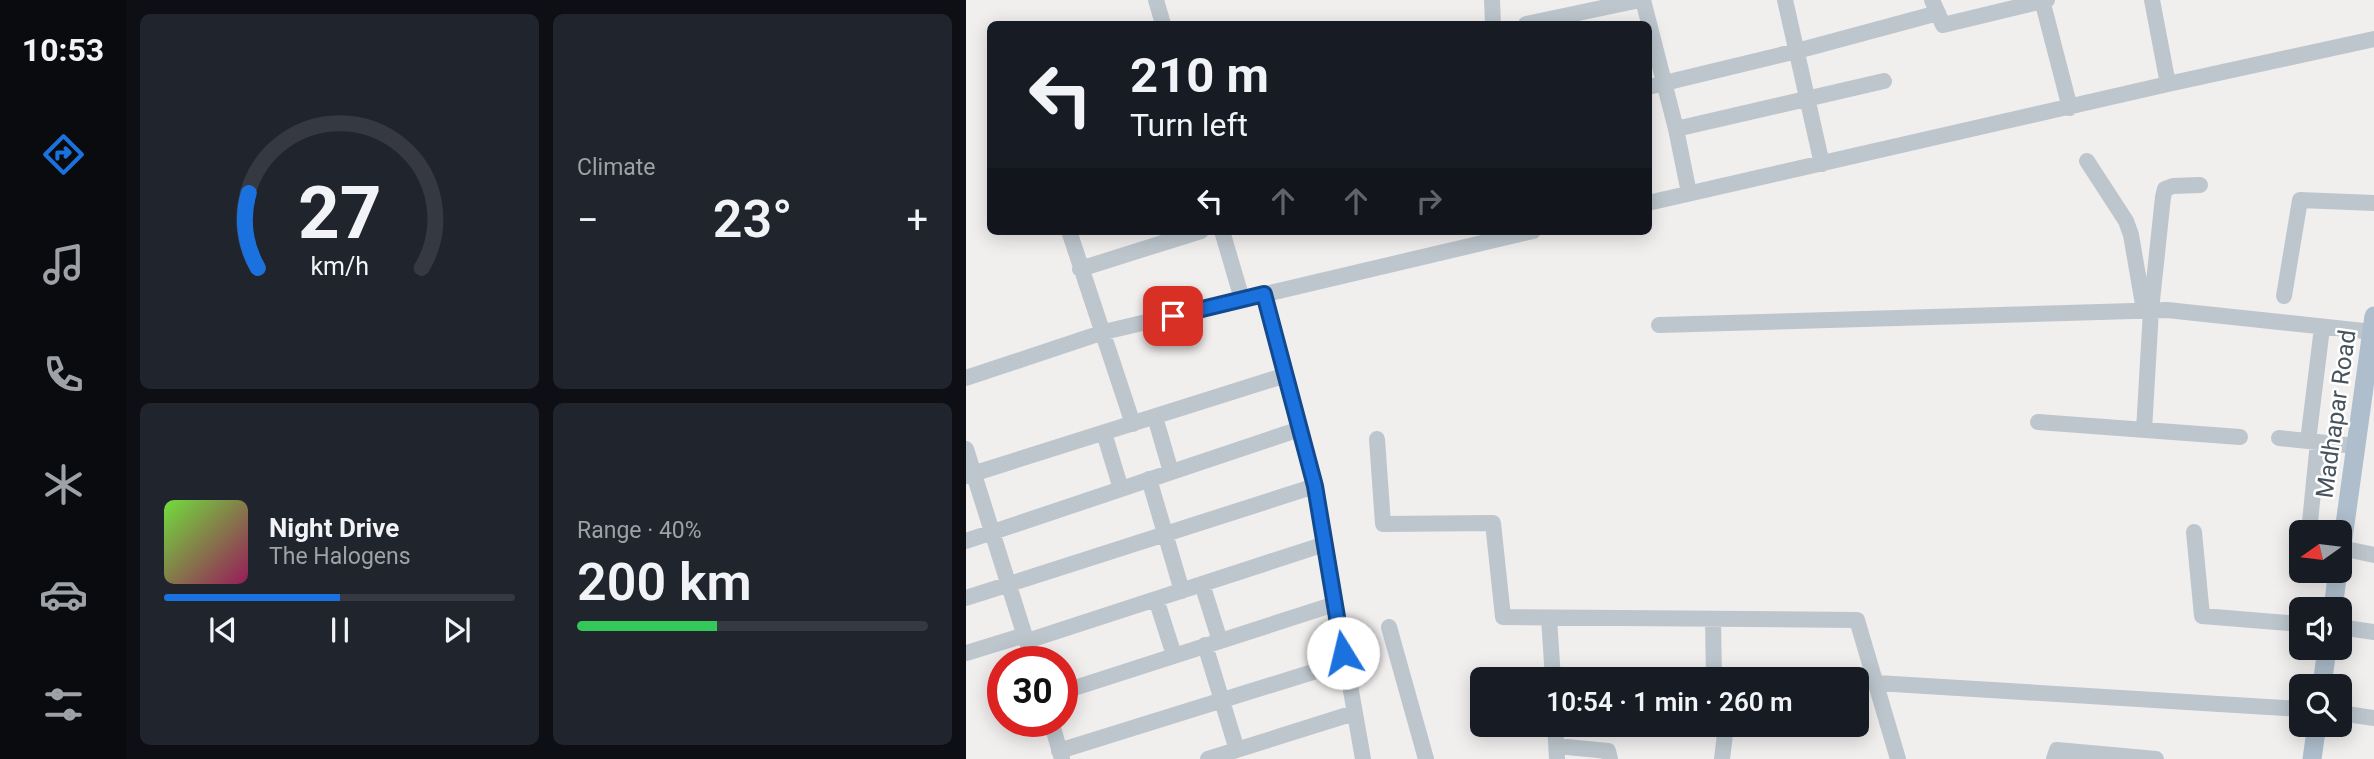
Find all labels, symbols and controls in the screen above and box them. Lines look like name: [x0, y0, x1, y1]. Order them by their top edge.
text: 10:53: [22, 31, 104, 69]
text: 210 m: [1130, 47, 1269, 104]
icon: left: [1015, 49, 1106, 140]
text: Turn left: [1130, 106, 1248, 144]
icon: directions: [39, 130, 88, 179]
text: Climate: [577, 154, 656, 181]
text: 27: [298, 170, 381, 256]
icon: left: [1191, 182, 1229, 220]
icon: ahead: [1264, 182, 1302, 220]
icon: ahead: [1337, 182, 1375, 220]
icon: right: [1410, 182, 1448, 220]
text: 23°: [713, 189, 792, 250]
text: −: [577, 198, 599, 242]
text: +: [906, 198, 928, 242]
icon: music: [39, 240, 88, 289]
text: km/h: [310, 251, 369, 280]
pin: [1143, 286, 1203, 346]
icon: arrive: [1154, 297, 1192, 335]
street label: Madhapar Road: [2310, 328, 2362, 500]
icon: phone: [39, 350, 88, 399]
icon: climate: [39, 460, 88, 509]
text: Night Drive: [269, 513, 399, 543]
text: Range · 40%: [577, 517, 702, 544]
north arrow: [2289, 520, 2352, 583]
map controls: [2289, 520, 2352, 737]
text: The Halogens: [269, 543, 411, 570]
text: 200 km: [577, 552, 752, 613]
icon: car: [39, 570, 88, 619]
button: sound: [2289, 597, 2352, 660]
icon: previous: [204, 611, 242, 649]
icon: pause: [321, 611, 359, 649]
icon: next: [438, 611, 476, 649]
position arrow: [1306, 616, 1380, 690]
speed limit sign: 30: [987, 646, 1078, 737]
button: search: [2289, 674, 2352, 737]
icon: filters: [39, 680, 88, 729]
text: 10:54 · 1 min · 260 m: [1546, 687, 1793, 717]

